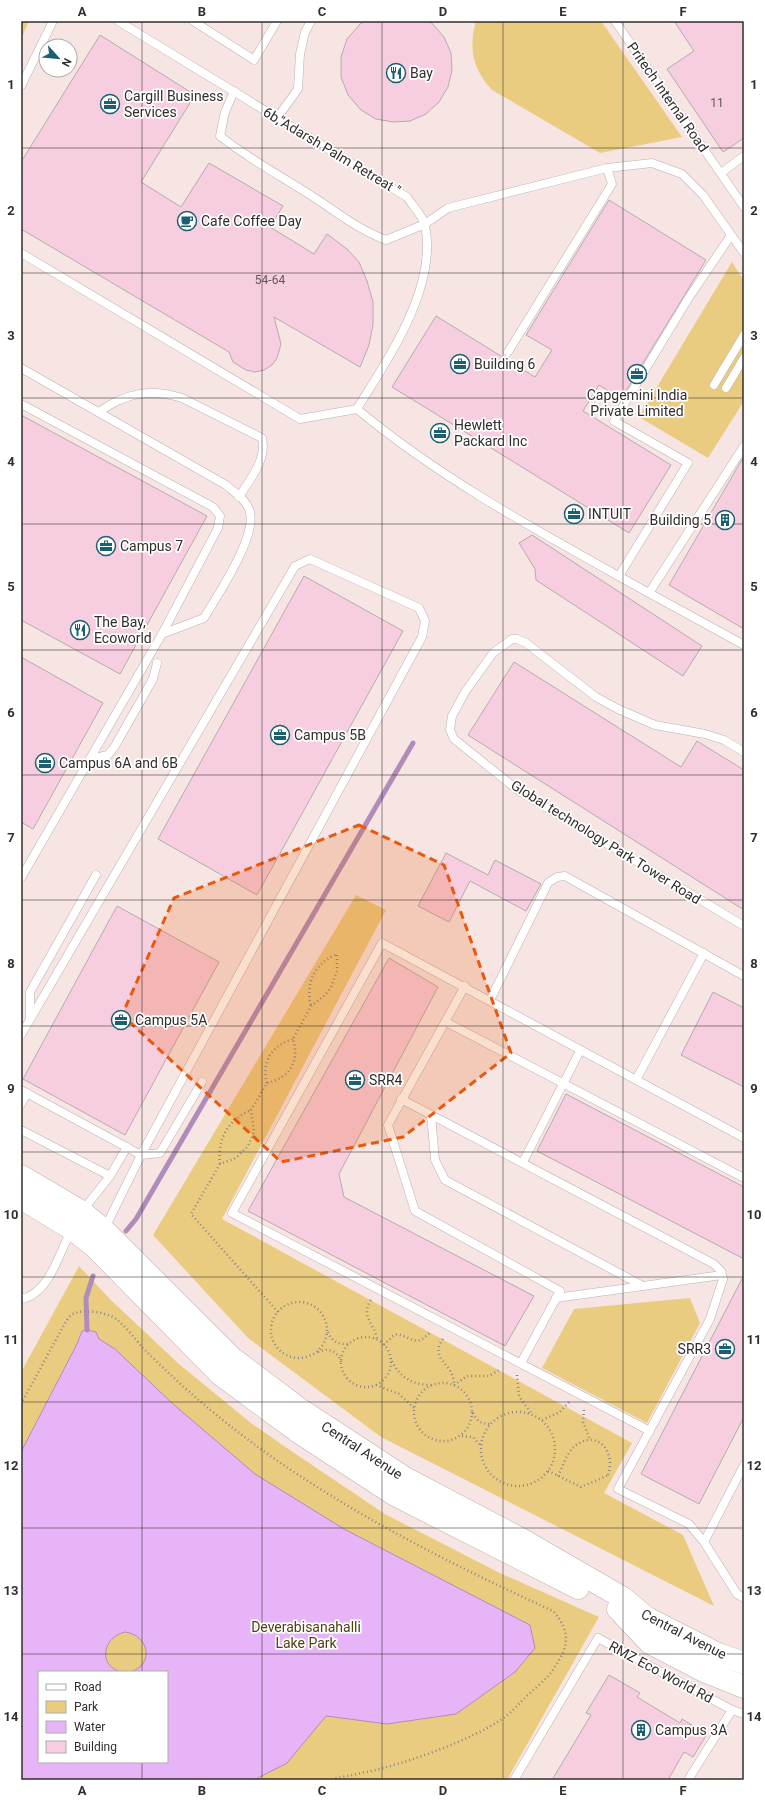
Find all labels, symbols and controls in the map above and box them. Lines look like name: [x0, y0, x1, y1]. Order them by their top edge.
text: A: [78, 4, 87, 19]
text: B: [198, 4, 206, 19]
text: C: [318, 4, 327, 19]
text: D: [439, 4, 447, 19]
text: E: [559, 4, 567, 19]
text: F: [679, 4, 687, 19]
north arrow: [38, 38, 78, 78]
street label: Pritech Internal Road: [624, 39, 712, 155]
text: N: [59, 56, 74, 69]
restaurant icon: Bay: [385, 62, 407, 84]
place label: Bay: [410, 65, 433, 81]
text: 1: [7, 77, 15, 92]
text: 1: [750, 77, 758, 92]
place label: Cargill Business Services: [124, 88, 224, 120]
office icon: Cargill Business Services: [99, 93, 121, 115]
house number: 11: [710, 96, 724, 110]
street label: 6b,"Adarsh Palm Retreat ": [261, 104, 403, 198]
text: 2: [7, 203, 15, 218]
text: 2: [750, 203, 758, 218]
cafe icon: Cafe Coffee Day: [176, 210, 198, 232]
place label: Cafe Coffee Day: [201, 213, 302, 229]
house number: 54-64: [255, 273, 285, 287]
text: 3: [7, 328, 15, 343]
text: 3: [750, 328, 758, 343]
office icon: Building 6: [449, 353, 471, 375]
place label: Building 6: [474, 356, 536, 372]
office icon: Capgemini India Private Limited: [626, 363, 648, 385]
place label: Capgemini India Private Limited: [587, 387, 687, 419]
place label: Hewlett Packard Inc: [454, 417, 527, 449]
office icon: Hewlett Packard Inc: [429, 422, 451, 444]
text: 4: [7, 454, 15, 469]
text: 4: [750, 454, 758, 469]
office icon: INTUIT: [563, 503, 585, 525]
place label: INTUIT: [588, 506, 632, 522]
building icon: Building 5: [714, 509, 736, 531]
place label: Building 5: [650, 512, 711, 528]
office icon: Campus 7: [95, 535, 117, 557]
place label: Campus 7: [120, 538, 183, 554]
text: 5: [7, 579, 15, 594]
text: 5: [750, 579, 758, 594]
place label: The Bay, Ecoworld: [94, 614, 152, 646]
restaurant icon: The Bay, Ecoworld: [69, 619, 91, 641]
text: 6: [7, 705, 15, 720]
text: 6: [750, 705, 758, 720]
office icon: Campus 5B: [269, 724, 291, 746]
place label: Campus 5B: [294, 727, 366, 743]
office icon: Campus 6A and 6B: [34, 752, 56, 774]
place label: Campus 6A and 6B: [59, 755, 178, 771]
street label: Global technology Park Tower Road: [508, 777, 704, 907]
text: 7: [7, 830, 15, 845]
text: 7: [750, 830, 758, 845]
text: 8: [7, 956, 15, 971]
text: 8: [750, 956, 758, 971]
office icon: Campus 5A: [110, 1009, 132, 1031]
place label: Campus 5A: [135, 1012, 207, 1028]
office icon: SRR4: [344, 1069, 366, 1091]
place label: SRR4: [369, 1072, 403, 1088]
text: 9: [7, 1081, 15, 1096]
text: 9: [750, 1081, 758, 1096]
text: 10: [4, 1207, 18, 1222]
text: 10: [747, 1207, 761, 1222]
text: 11: [4, 1332, 18, 1347]
text: 11: [747, 1332, 761, 1347]
office icon: SRR3: [714, 1338, 736, 1360]
place label: SRR3: [678, 1341, 711, 1357]
street label: Central Avenue: [318, 1418, 406, 1482]
text: 12: [4, 1458, 18, 1473]
text: 12: [747, 1458, 761, 1473]
text: 13: [4, 1583, 18, 1598]
text: 13: [747, 1583, 761, 1598]
street label: Central Avenue: [639, 1606, 729, 1662]
park label: Deverabisanahalli Lake Park: [251, 1619, 361, 1651]
street label: RMZ Eco World Rd: [606, 1638, 716, 1706]
legend: [38, 1671, 168, 1763]
text: Road: [74, 1680, 102, 1694]
text: Park: [74, 1700, 99, 1714]
text: 14: [4, 1709, 19, 1724]
text: 14: [747, 1709, 762, 1724]
building icon: Campus 3A: [630, 1719, 652, 1741]
text: Water: [74, 1720, 105, 1734]
place label: Campus 3A: [655, 1722, 727, 1738]
text: Building: [74, 1740, 117, 1754]
text: A: [78, 1783, 87, 1798]
text: B: [198, 1783, 206, 1798]
text: C: [318, 1783, 327, 1798]
text: D: [439, 1783, 447, 1798]
text: E: [559, 1783, 567, 1798]
text: F: [679, 1783, 687, 1798]

